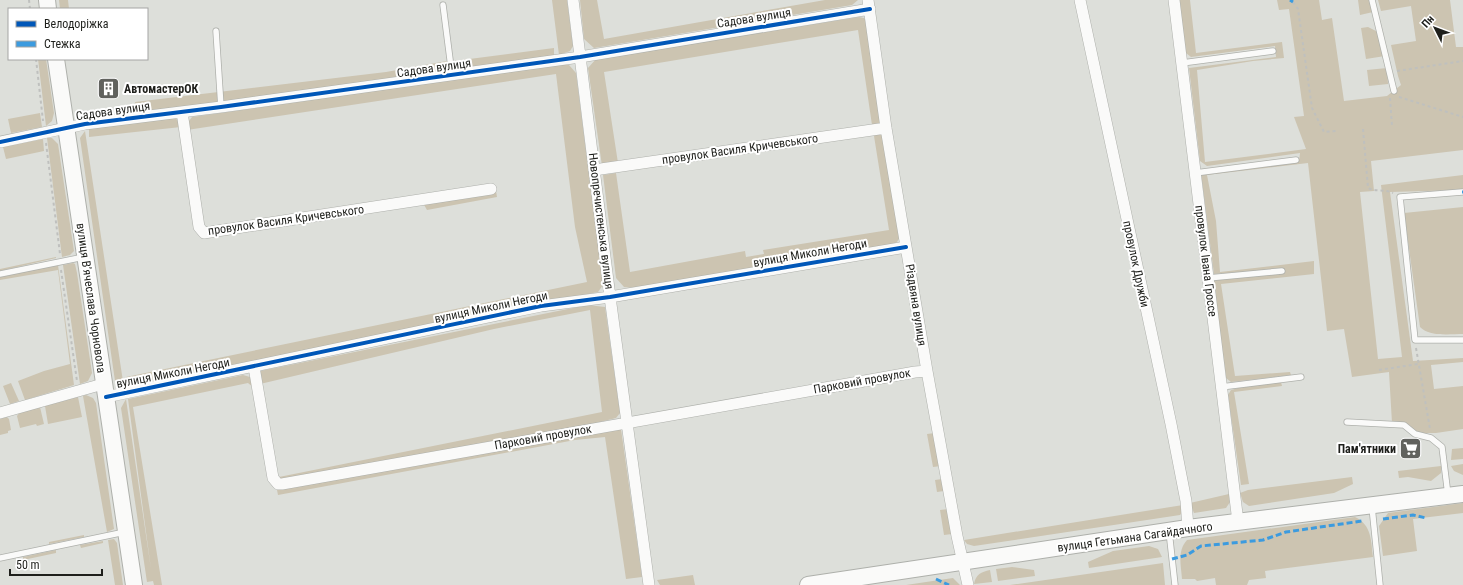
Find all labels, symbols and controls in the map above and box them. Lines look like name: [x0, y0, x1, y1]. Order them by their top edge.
street label: Садова вулиця: [716, 5, 792, 31]
legend: [8, 8, 148, 60]
north arrow: [1415, 8, 1455, 48]
text: Пн: [1419, 13, 1437, 31]
text: Велодоріжка: [44, 17, 109, 31]
text: Стежка: [44, 37, 81, 51]
street label: Садова вулиця: [396, 56, 472, 80]
building icon: АвтомастерОК: [96, 76, 122, 102]
place label: АвтомастерОК: [124, 82, 198, 96]
street label: Садова вулиця: [75, 99, 151, 123]
street label: провулок Василя Кричевського: [661, 131, 819, 167]
street label: Новопречистенська вулиця: [586, 152, 616, 290]
street label: провулок Василя Кричевського: [207, 202, 365, 238]
street label: провулок Івана Гроссе: [1192, 204, 1220, 318]
street label: провулок Дружби: [1120, 219, 1152, 309]
street label: вулиця Вʼячеслава Чорновола: [74, 222, 108, 374]
street label: вулиця Миколи Негоди: [752, 236, 868, 270]
street label: Різдвяна вулиця: [903, 263, 929, 347]
street label: вулиця Миколи Негоди: [433, 288, 549, 326]
street label: вулиця Миколи Негоди: [115, 355, 231, 391]
street label: Парковий провулок: [812, 366, 912, 396]
street label: Парковий провулок: [493, 422, 593, 452]
supermarket icon: Пам'ятники: [1398, 436, 1424, 462]
place label: Пам'ятники: [1338, 442, 1396, 456]
street label: вулиця Гетьмана Сагайдачного: [1057, 519, 1213, 555]
scale bar: [10, 551, 102, 577]
text: 50 m: [16, 558, 40, 572]

